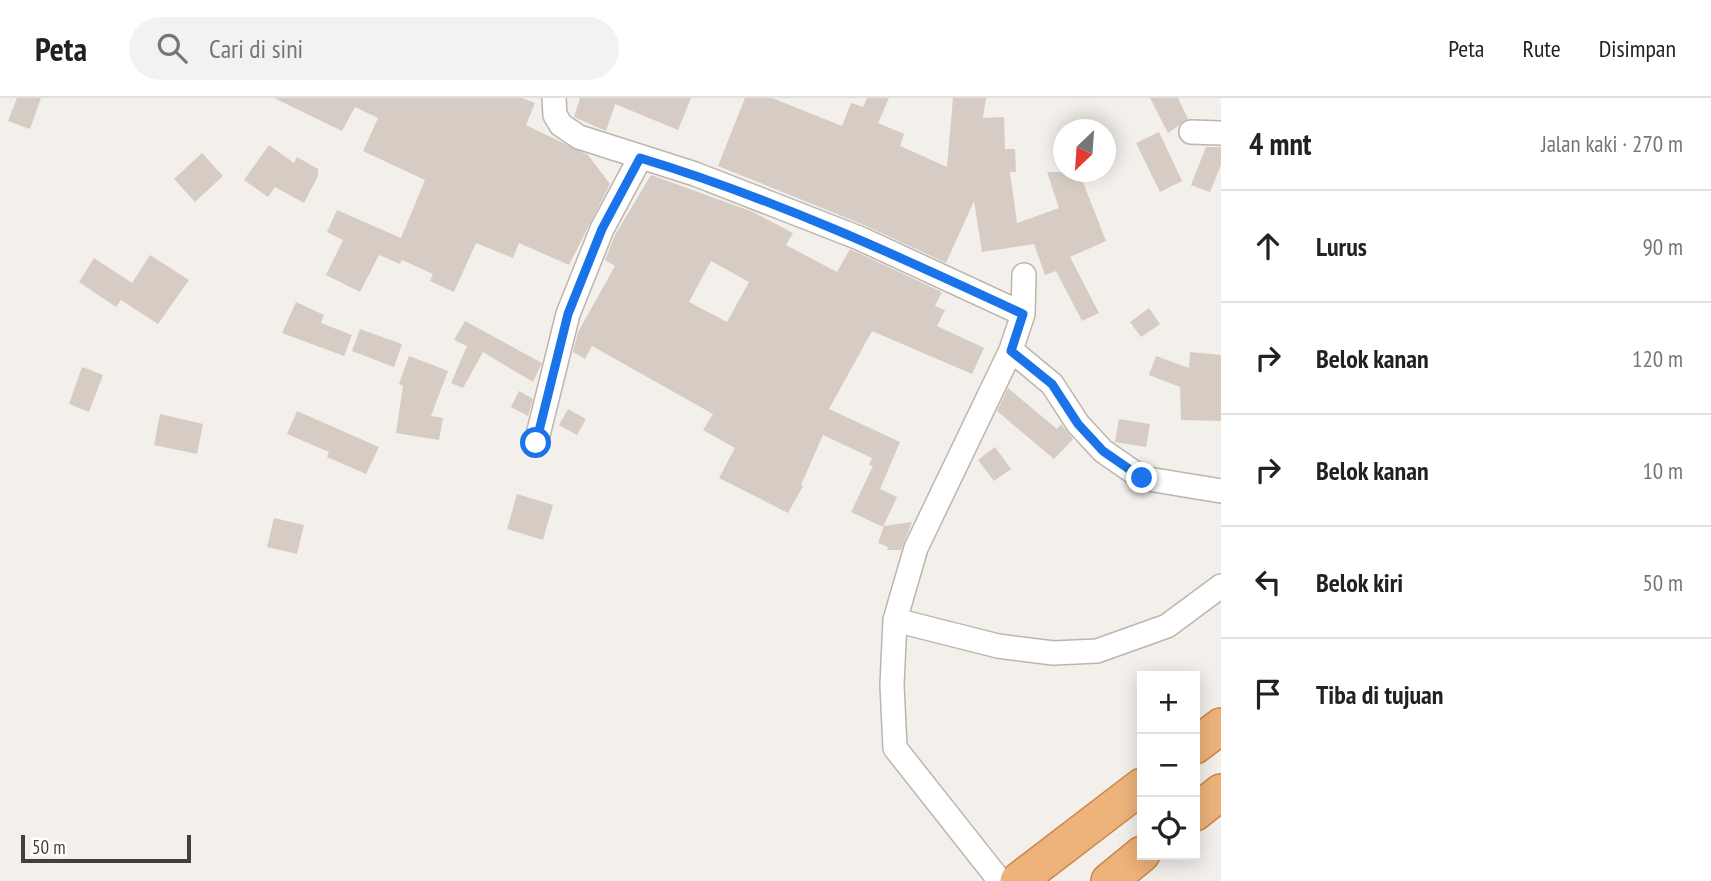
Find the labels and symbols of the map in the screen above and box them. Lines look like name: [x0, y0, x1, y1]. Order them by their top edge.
north arrow: [1053, 119, 1116, 182]
route start: [520, 427, 551, 458]
route end: [1126, 462, 1157, 493]
scale bar: [21, 832, 191, 864]

